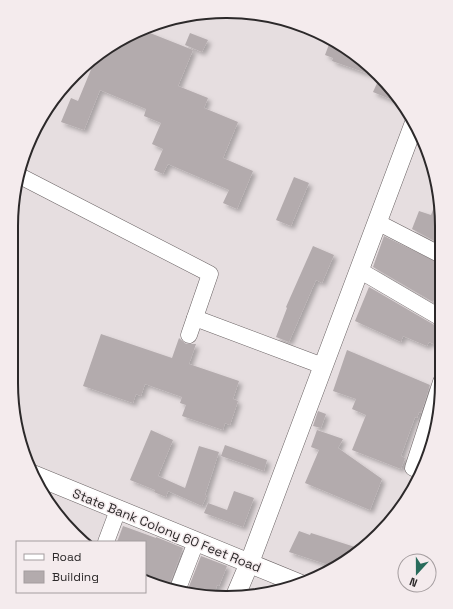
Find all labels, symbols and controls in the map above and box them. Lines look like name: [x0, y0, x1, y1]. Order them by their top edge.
street label: State Bank Colony 60 Feet Road: [70, 485, 264, 576]
legend: [16, 541, 146, 593]
text: Road: [52, 549, 81, 565]
north arrow: [397, 553, 437, 593]
text: Building: [52, 569, 99, 585]
text: N: [407, 574, 419, 590]

